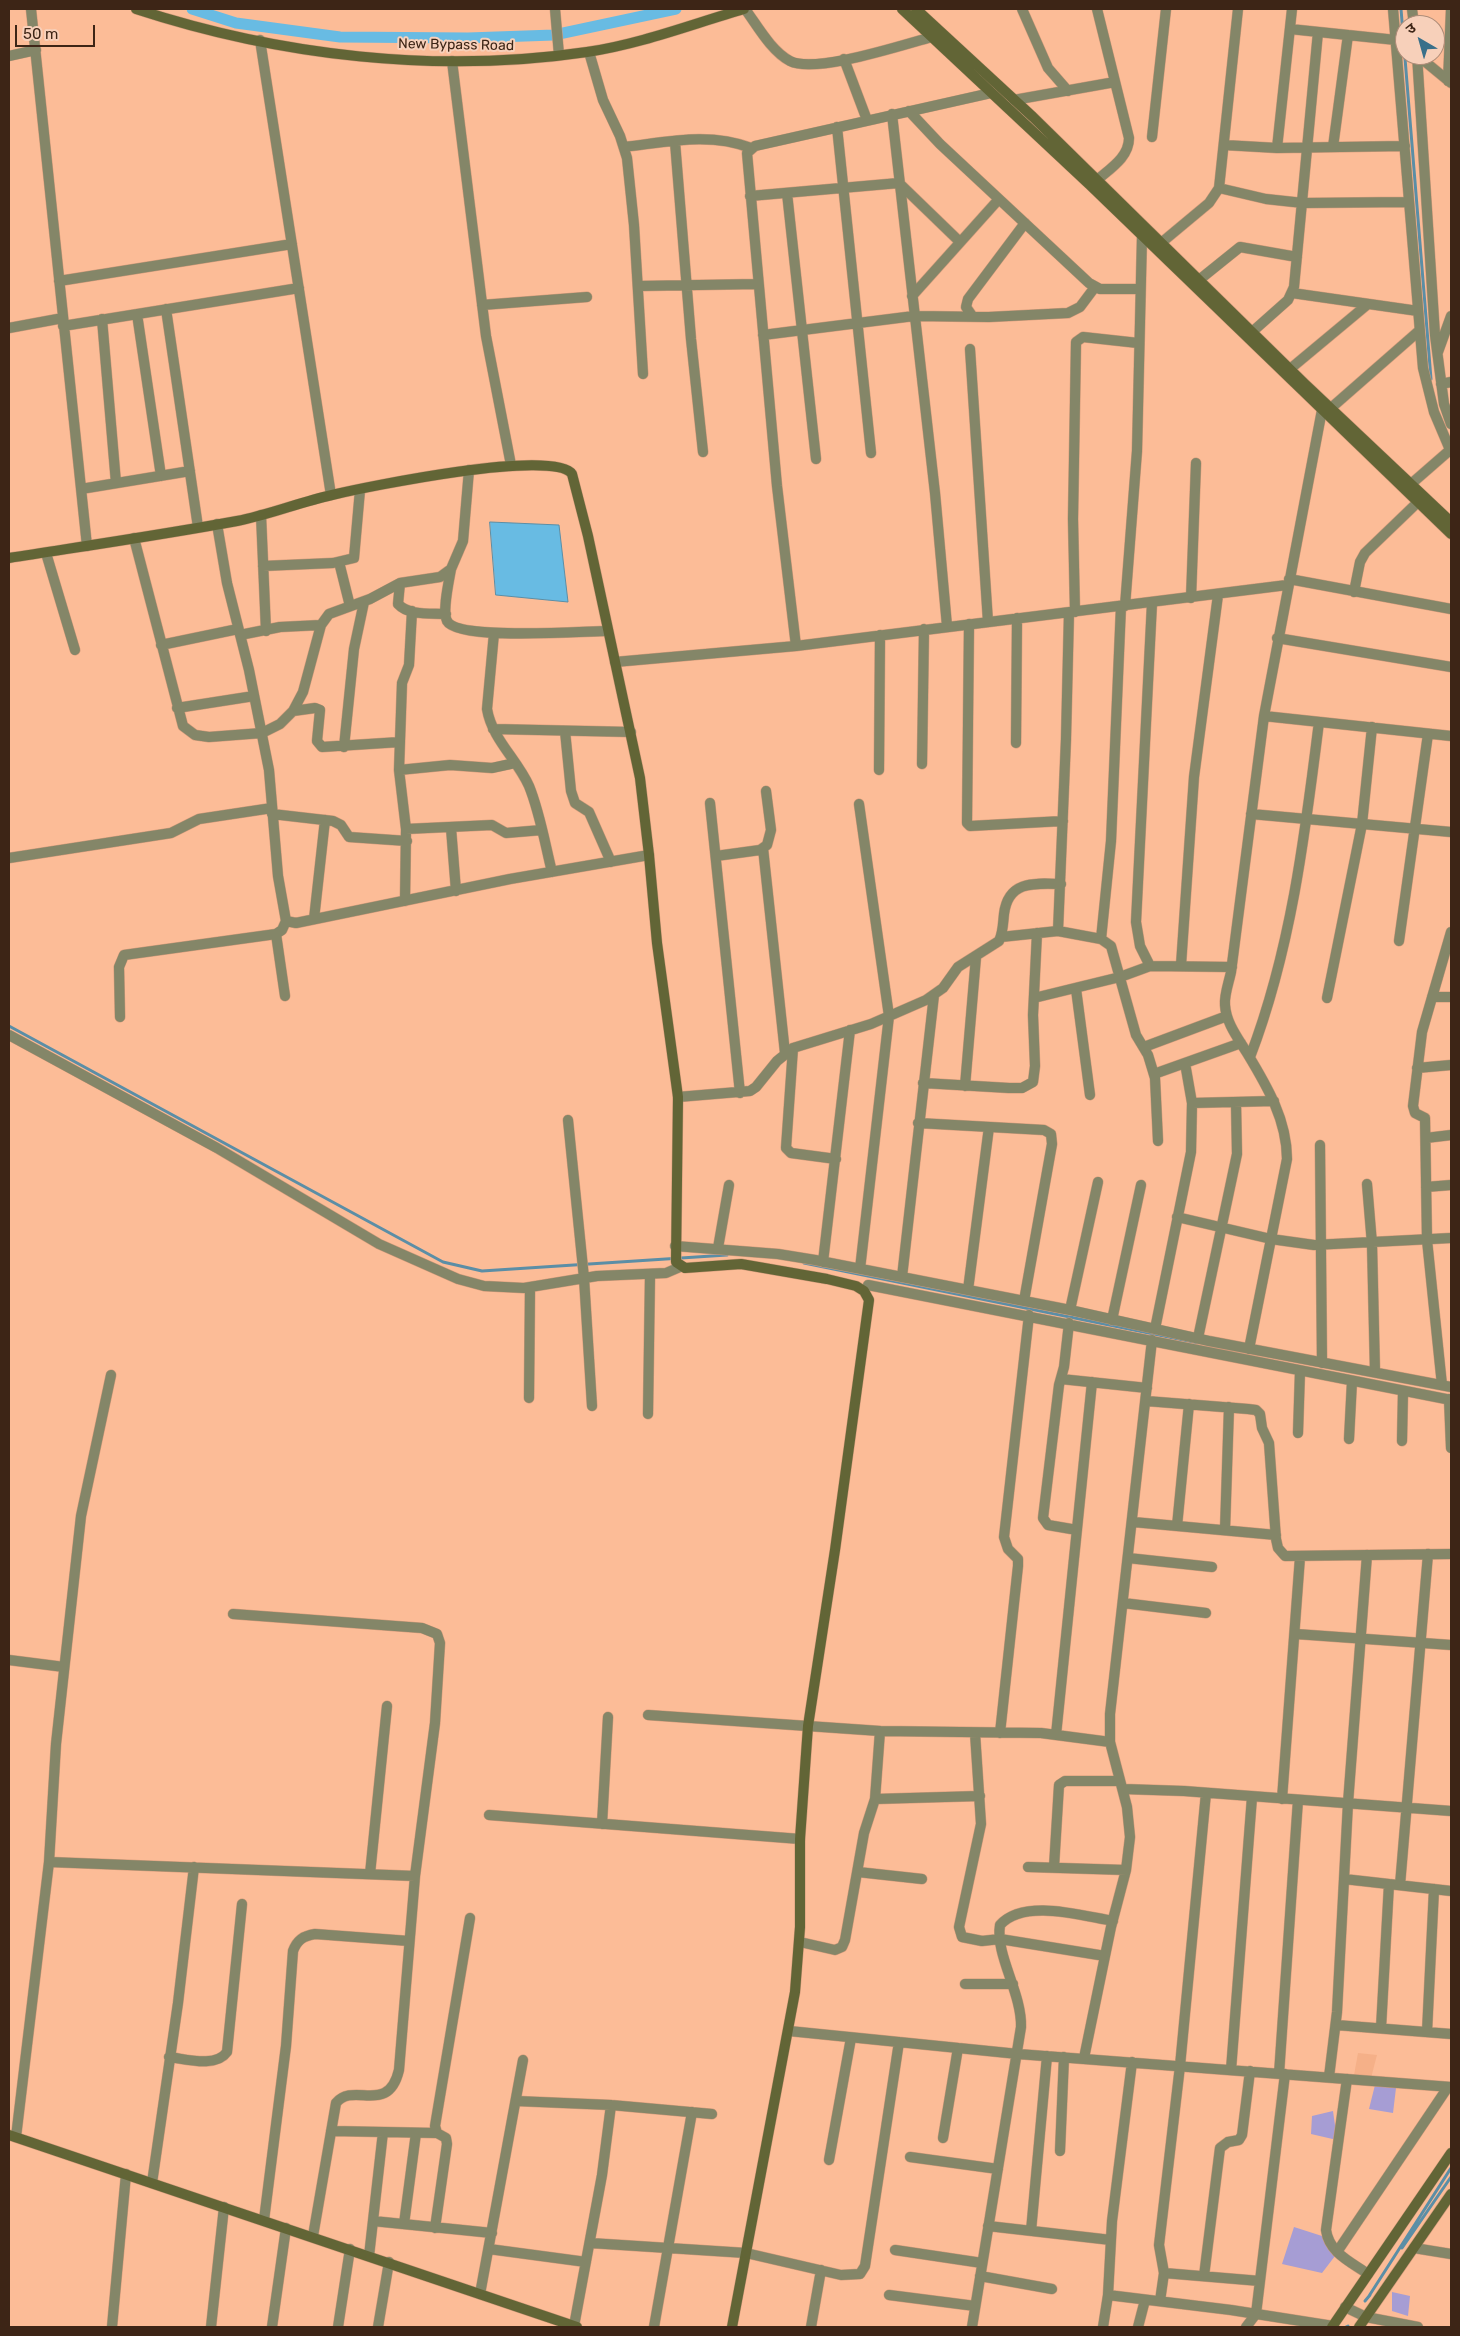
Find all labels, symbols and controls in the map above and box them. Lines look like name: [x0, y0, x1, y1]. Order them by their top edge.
scale bar: [18, 15, 98, 47]
north arrow: [1395, 15, 1445, 65]
text: उ: [1403, 19, 1420, 38]
text: 50 m: [23, 25, 58, 43]
street label: New Bypass Road: [398, 36, 514, 54]

